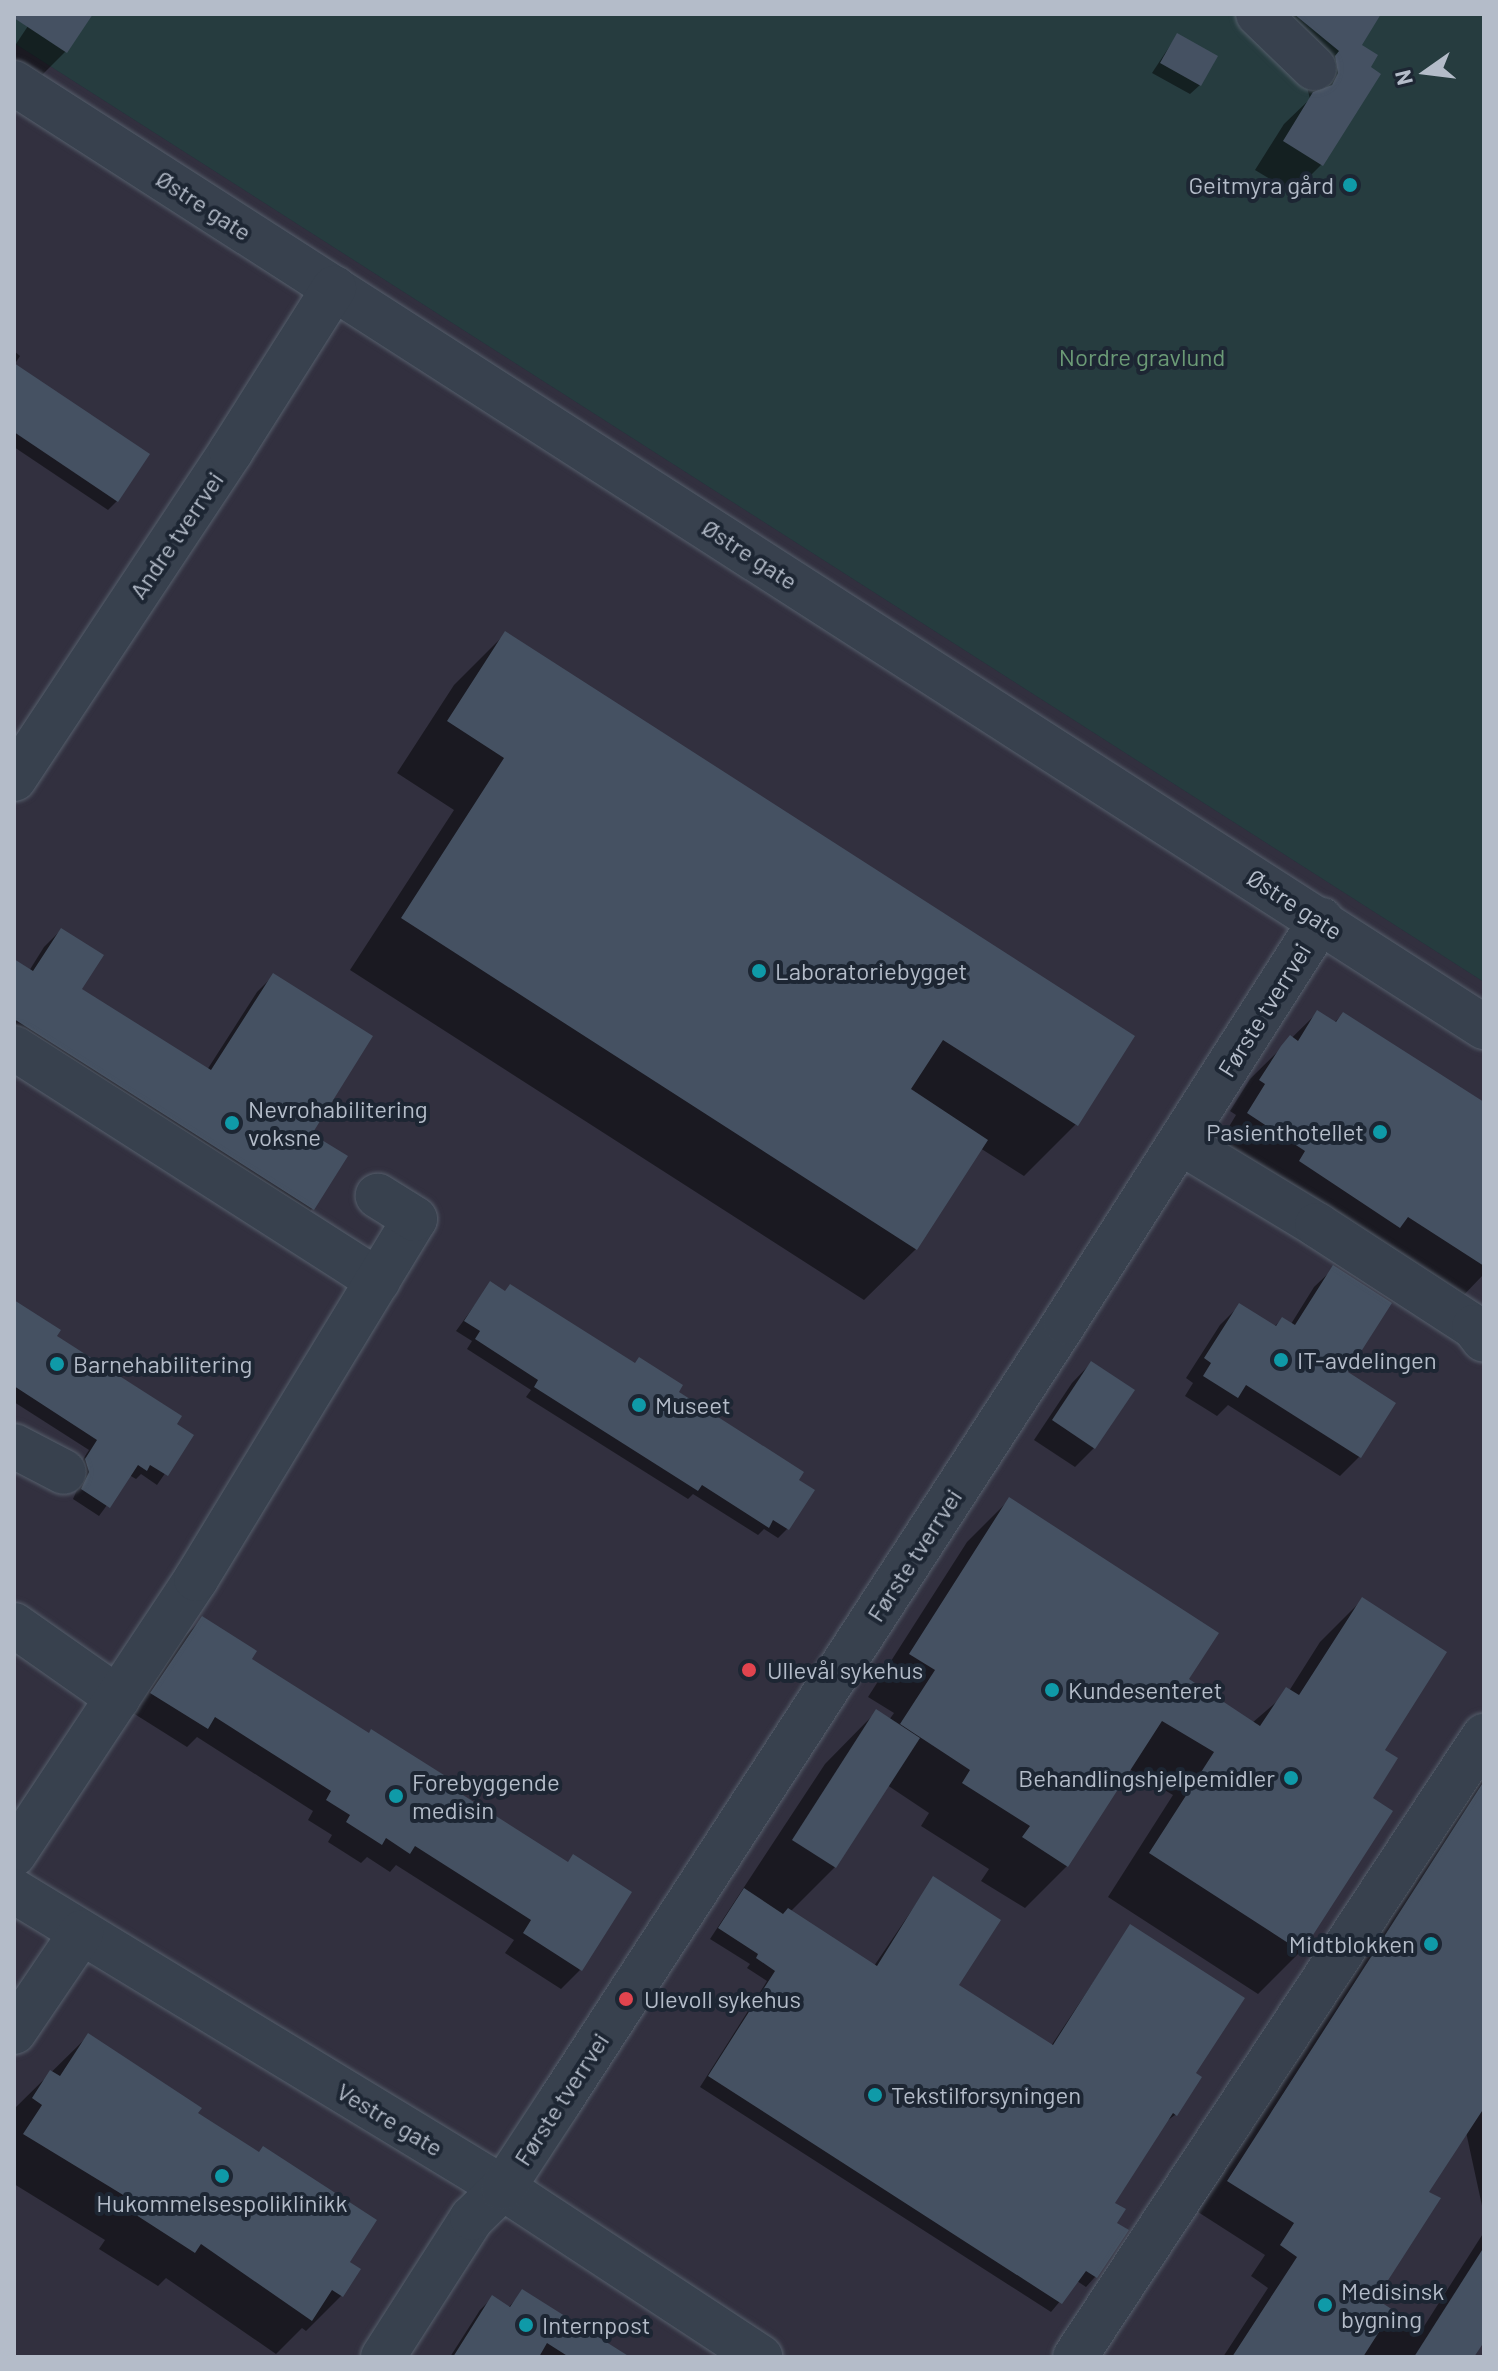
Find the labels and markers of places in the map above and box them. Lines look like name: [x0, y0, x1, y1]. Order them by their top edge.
place label: Geitmyra gård: [1188, 171, 1334, 199]
marker: Geitmyra gård: [1341, 176, 1359, 194]
place label: Laboratoriebygget: [775, 957, 967, 985]
marker: Laboratoriebygget: [750, 962, 768, 980]
place label: Nevrohabilitering voksne: [248, 1095, 428, 1151]
marker: Nevrohabilitering voksne: [223, 1114, 241, 1132]
place label: Pasienthotellet: [1206, 1118, 1364, 1146]
marker: Pasienthotellet: [1371, 1123, 1389, 1141]
place label: IT-avdelingen: [1297, 1346, 1437, 1374]
place label: Barnehabilitering: [73, 1350, 252, 1378]
marker: IT-avdelingen: [1272, 1351, 1290, 1369]
marker: Barnehabilitering: [48, 1355, 66, 1373]
place label: Museet: [655, 1391, 731, 1419]
marker: Museet: [630, 1396, 648, 1414]
place label: Ullevål sykehus: [767, 1656, 923, 1684]
marker: Ullevål sykehus: [738, 1659, 760, 1681]
place label: Kundesenteret: [1068, 1676, 1222, 1704]
marker: Kundesenteret: [1043, 1681, 1061, 1699]
place label: Behandlingshjelpemidler: [1018, 1764, 1275, 1792]
place label: Forebyggende medisin: [412, 1768, 560, 1824]
marker: Behandlingshjelpemidler: [1282, 1769, 1300, 1787]
marker: Forebyggende medisin: [387, 1787, 405, 1805]
place label: Midtblokken: [1289, 1930, 1415, 1958]
marker: Midtblokken: [1422, 1935, 1440, 1953]
place label: Ulevoll sykehus: [644, 1985, 801, 2013]
marker: Ulevoll sykehus: [615, 1988, 637, 2010]
place label: Tekstilforsyningen: [891, 2081, 1081, 2109]
marker: Tekstilforsyningen: [866, 2086, 884, 2104]
marker: Hukommelsespoliklinikk: [213, 2167, 231, 2185]
place label: Hukommelsespoliklinikk: [96, 2189, 348, 2217]
place label: Medisinsk bygning: [1341, 2277, 1444, 2333]
marker: Medisinsk bygning: [1316, 2296, 1334, 2314]
place label: Internpost: [542, 2311, 650, 2339]
marker: Internpost: [517, 2316, 535, 2334]

